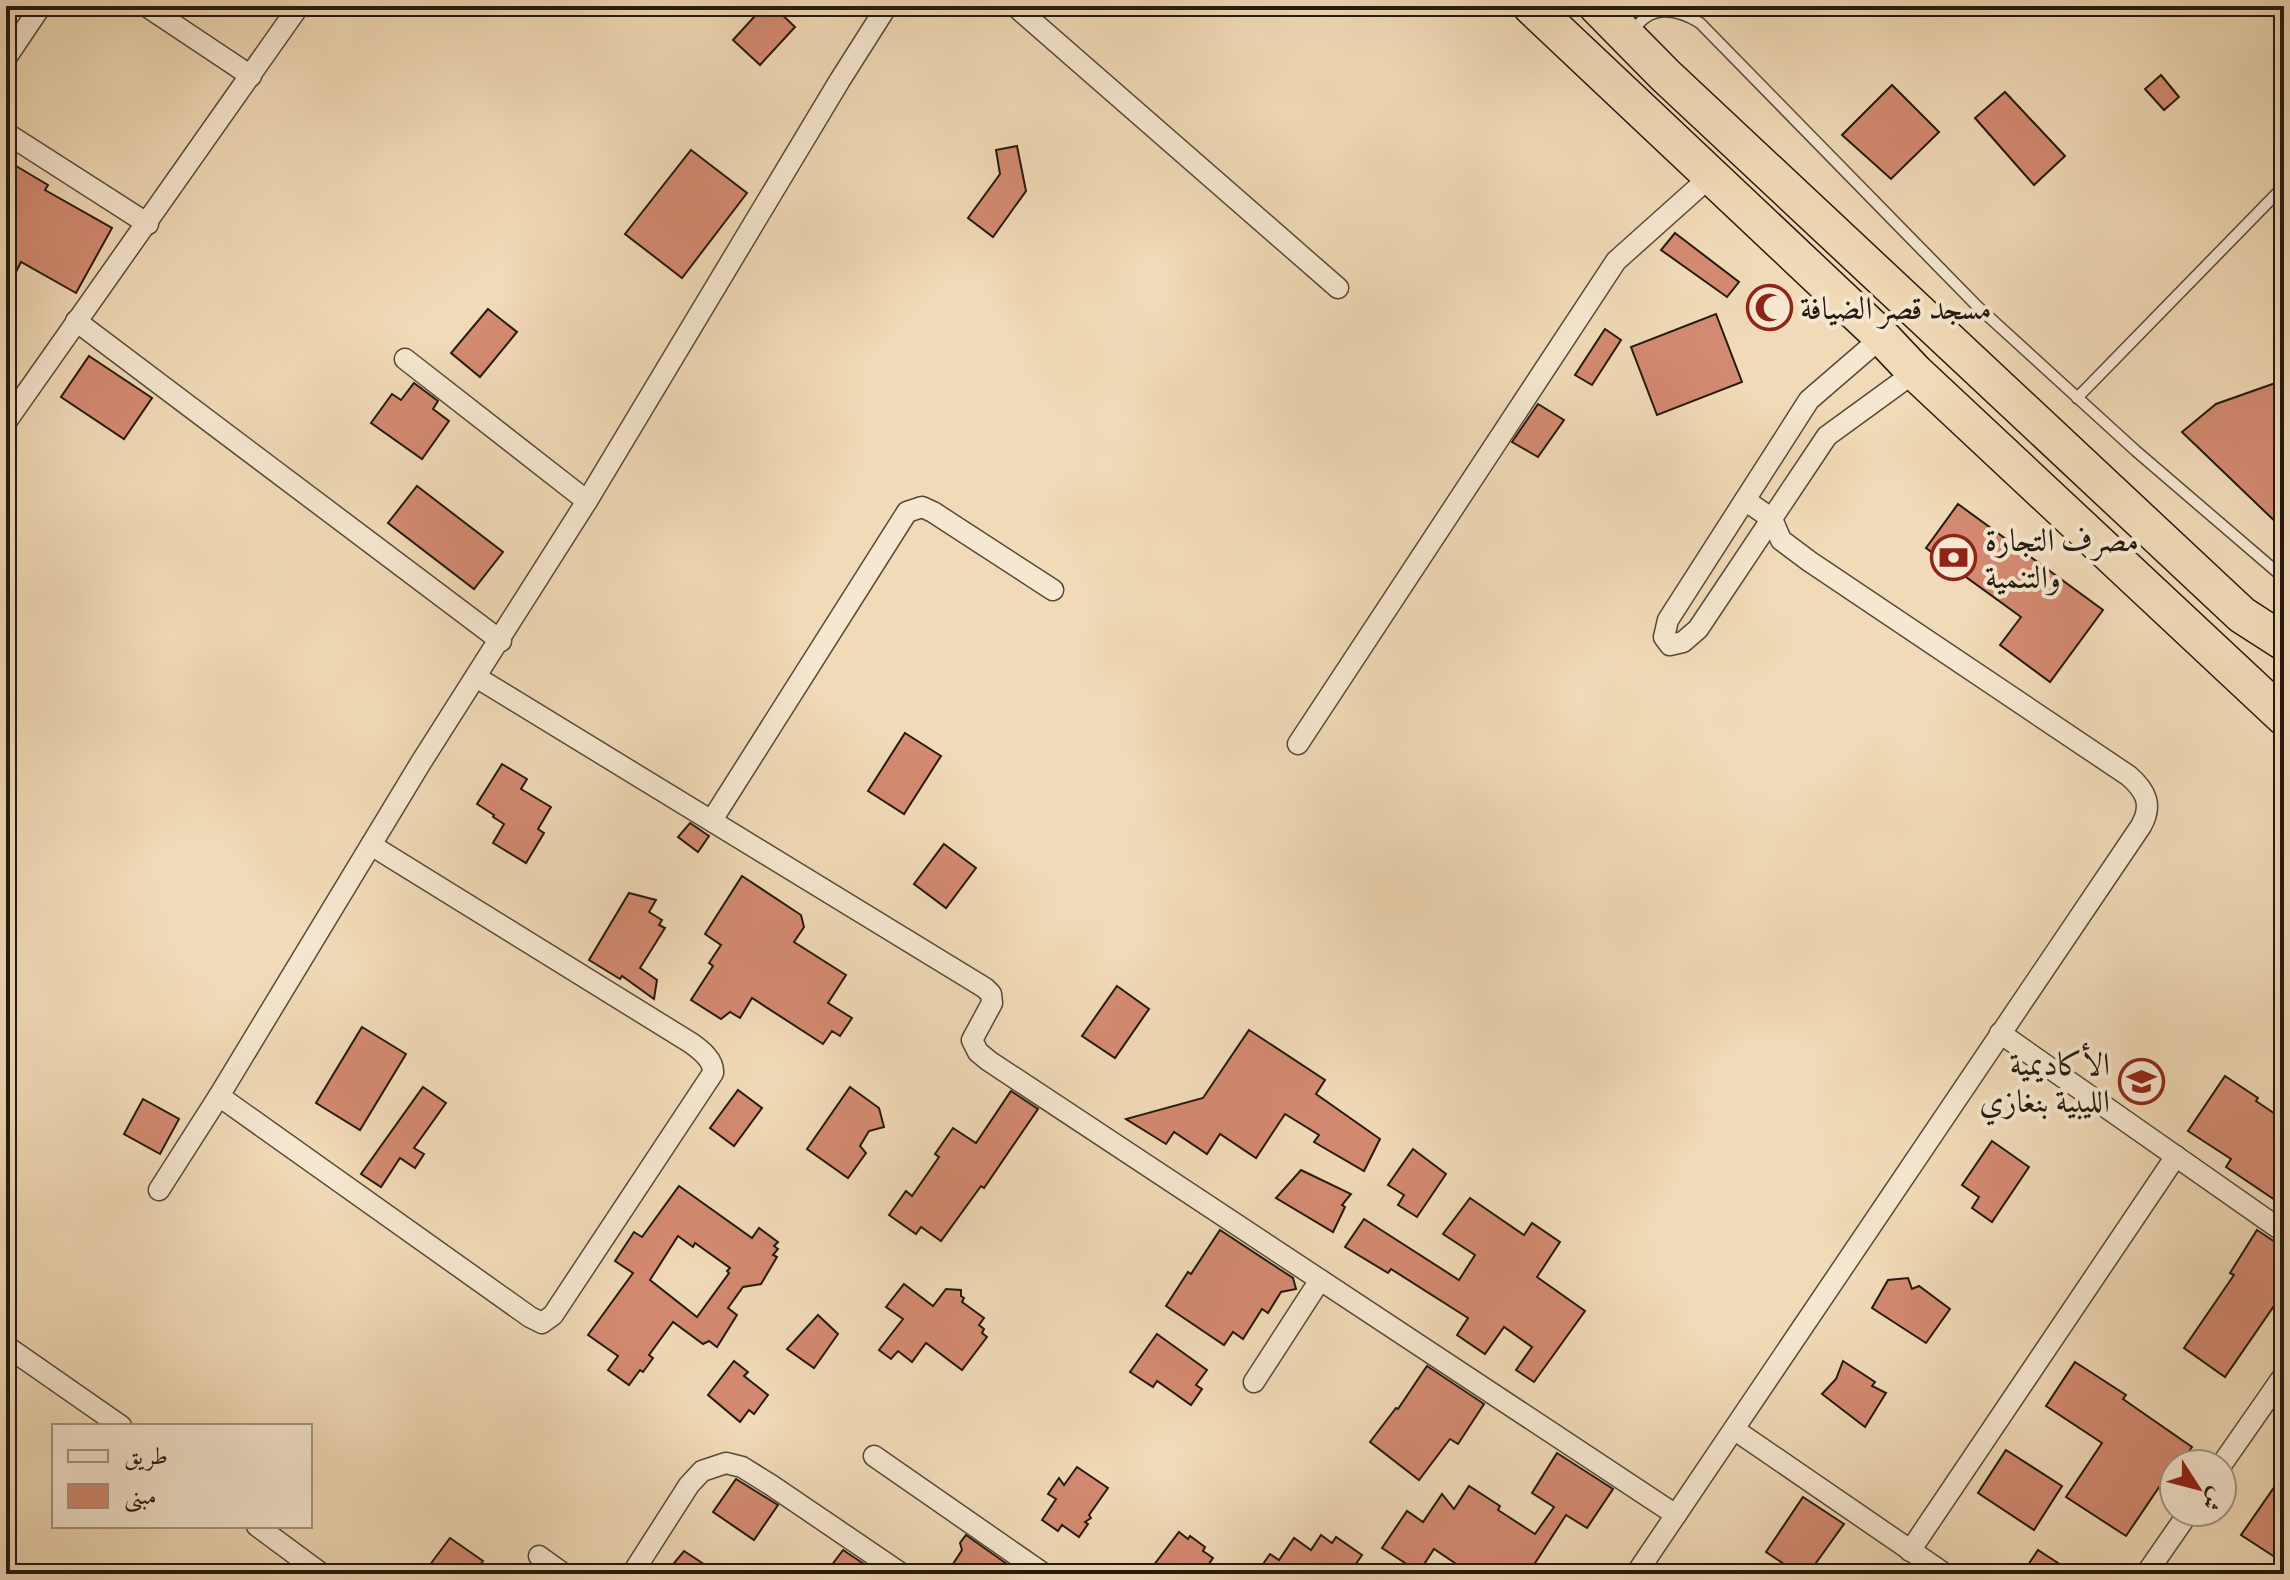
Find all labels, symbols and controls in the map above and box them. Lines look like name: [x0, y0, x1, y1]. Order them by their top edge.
mosque icon: مسجد قصر الضيافة: [1745, 284, 1793, 332]
place label: مسجد قصر الضيافة: [1800, 289, 1992, 329]
place label: مصرف التجارة والتنمية: [1985, 521, 2139, 598]
bank icon: مصرف التجارة والتنمية: [1930, 534, 1978, 582]
place label: الأكاديمية الليبية بنغازي: [1979, 1042, 2110, 1126]
school or university icon: الأكاديمية الليبية بنغازي: [2117, 1058, 2165, 1106]
legend: [52, 1424, 312, 1528]
text: طريق: [124, 1442, 168, 1472]
north arrow: [2158, 1448, 2238, 1528]
text: مبنى: [124, 1482, 157, 1513]
text: ش: [2196, 1482, 2230, 1516]

